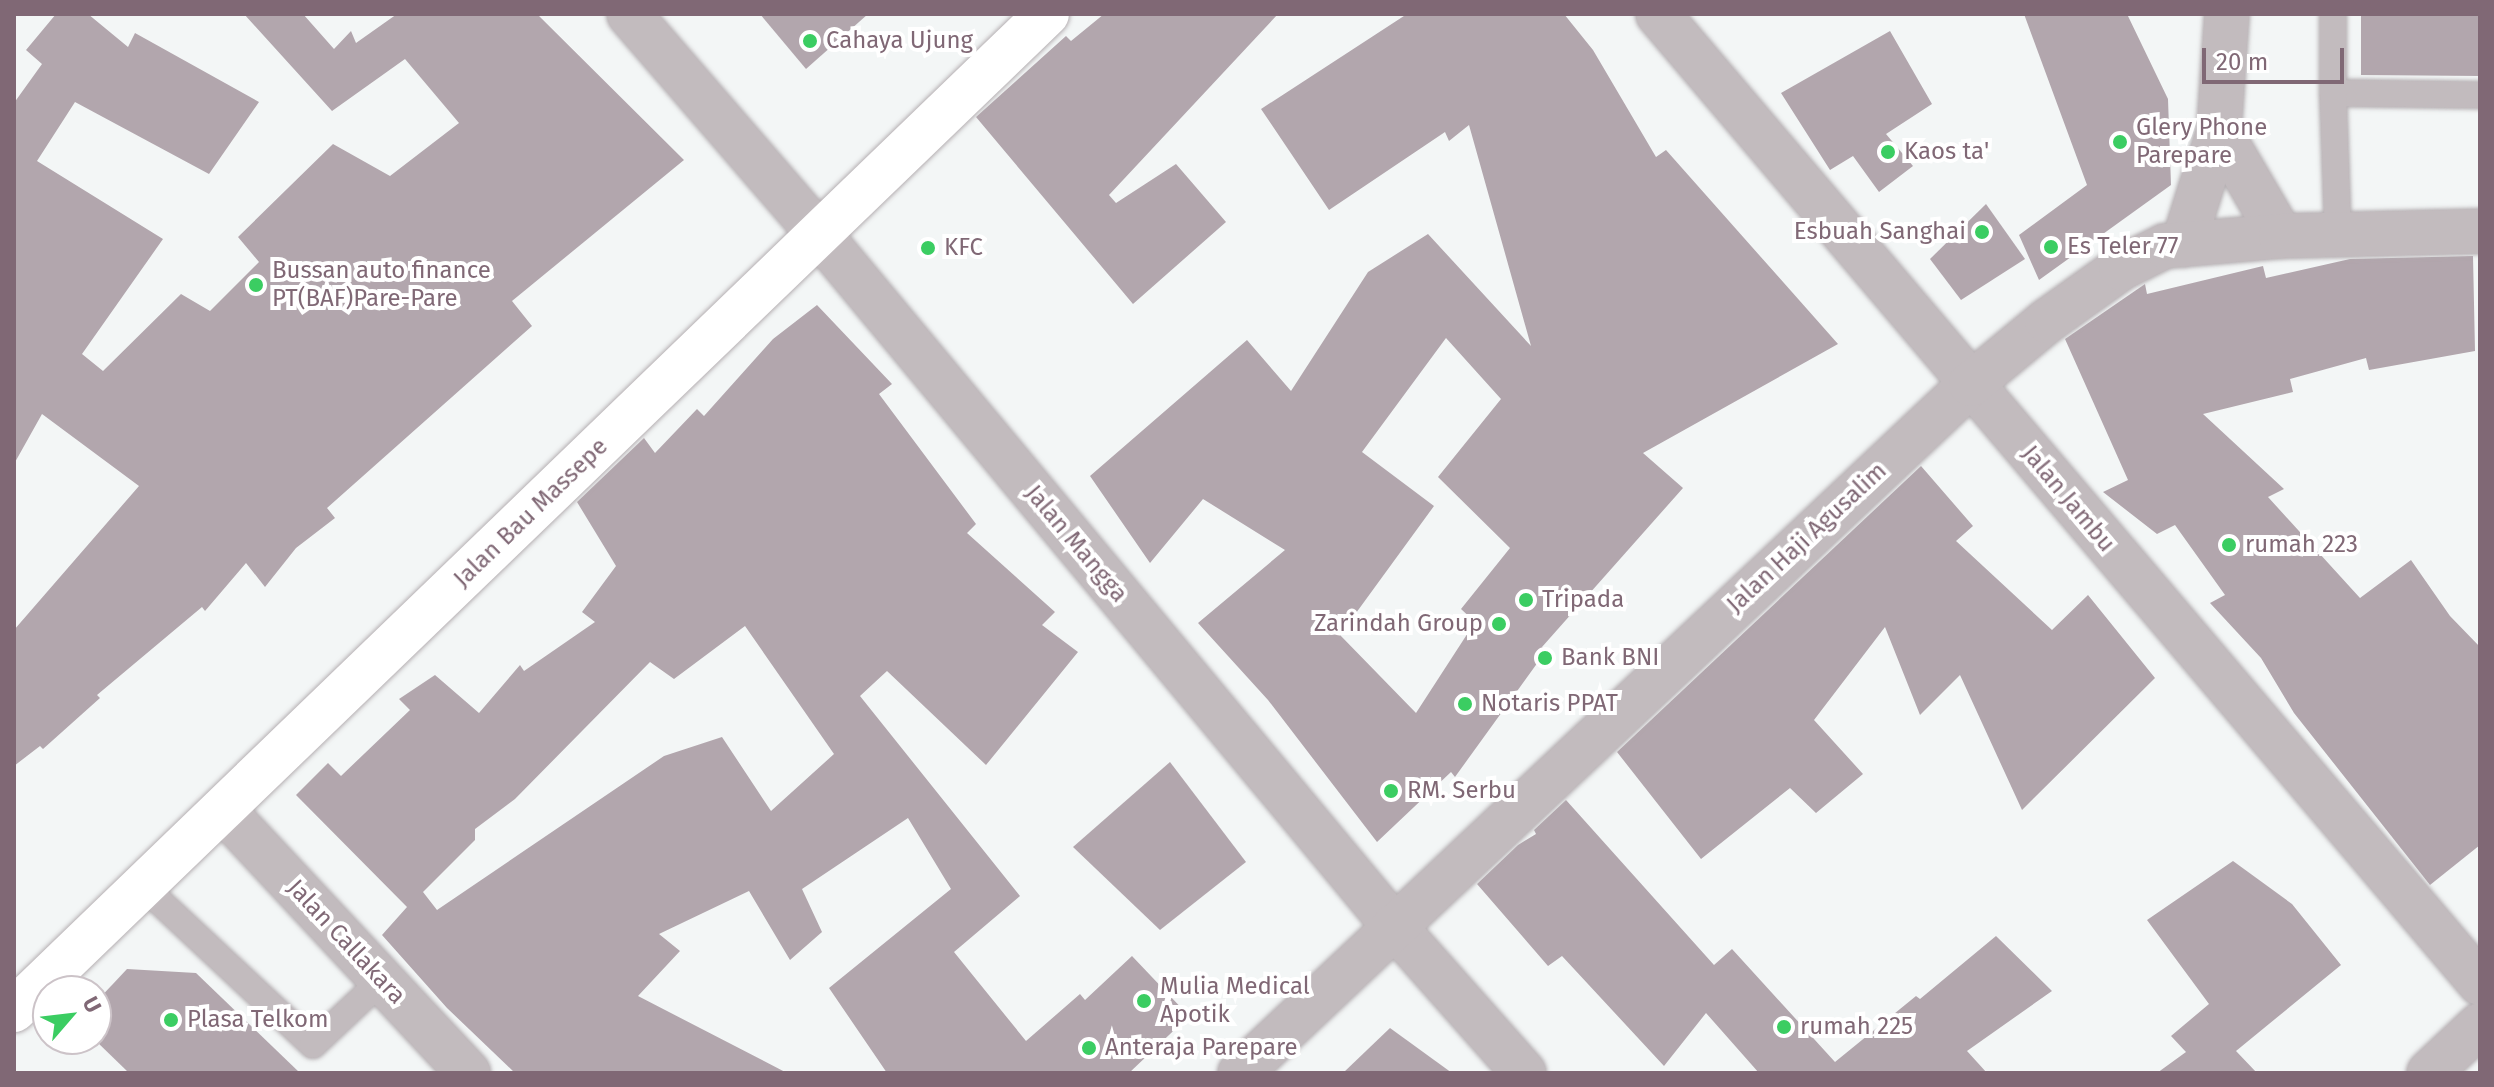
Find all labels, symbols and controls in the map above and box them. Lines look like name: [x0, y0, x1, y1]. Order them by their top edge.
place label: Cahaya Ujung: [826, 27, 973, 55]
marker: Cahaya Ujung: [801, 32, 819, 50]
scale bar: [2206, 32, 2348, 82]
text: 20 m: [2216, 48, 2268, 76]
place label: Glery Phone Parepare: [2136, 114, 2267, 170]
marker: Glery Phone Parepare: [2111, 133, 2129, 151]
place label: Kaos ta': [1904, 138, 1989, 166]
marker: Kaos ta': [1879, 143, 1897, 161]
place label: Esbuah Sanghai: [1794, 218, 1966, 246]
marker: Esbuah Sanghai: [1973, 223, 1991, 241]
place label: Es Teler 77: [2067, 233, 2178, 261]
place label: KFC: [944, 234, 983, 262]
marker: Es Teler 77: [2042, 238, 2060, 256]
marker: KFC: [919, 239, 937, 257]
place label: Bussan auto finance PT(BAF)Pare-Pare: [272, 257, 491, 313]
marker: Bussan auto finance PT(BAF)Pare-Pare: [247, 276, 265, 294]
street label: Jalan Bau Massepe: [448, 432, 614, 594]
street label: Jalan Jambu: [2015, 440, 2121, 558]
street label: Jalan Haji Agusalim: [1721, 457, 1893, 619]
street label: Jalan Mangga: [1019, 480, 1133, 608]
place label: rumah 223: [2245, 531, 2358, 559]
marker: rumah 223: [2220, 536, 2238, 554]
place label: Tripada: [1542, 586, 1624, 614]
marker: Tripada: [1517, 591, 1535, 609]
place label: Zarindah Group: [1314, 610, 1483, 638]
marker: Zarindah Group: [1490, 615, 1508, 633]
place label: Bank BNI: [1561, 644, 1659, 672]
marker: Bank BNI: [1536, 649, 1554, 667]
place label: Notaris PPAT: [1481, 690, 1618, 718]
marker: Notaris PPAT: [1456, 695, 1474, 713]
place label: RM. Serbu: [1407, 777, 1516, 805]
marker: RM. Serbu: [1382, 782, 1400, 800]
street label: Jalan Callakara: [281, 874, 411, 1010]
place label: Mulia Medical Apotik: [1160, 973, 1310, 1029]
north arrow: [32, 975, 112, 1055]
text: U: [77, 992, 107, 1017]
marker: Mulia Medical Apotik: [1135, 992, 1153, 1010]
place label: Plasa Telkom: [187, 1006, 329, 1034]
marker: Plasa Telkom: [162, 1011, 180, 1029]
place label: rumah 225: [1800, 1013, 1913, 1041]
marker: rumah 225: [1775, 1018, 1793, 1036]
place label: Anteraja Parepare: [1105, 1034, 1298, 1062]
marker: Anteraja Parepare: [1080, 1039, 1098, 1057]

